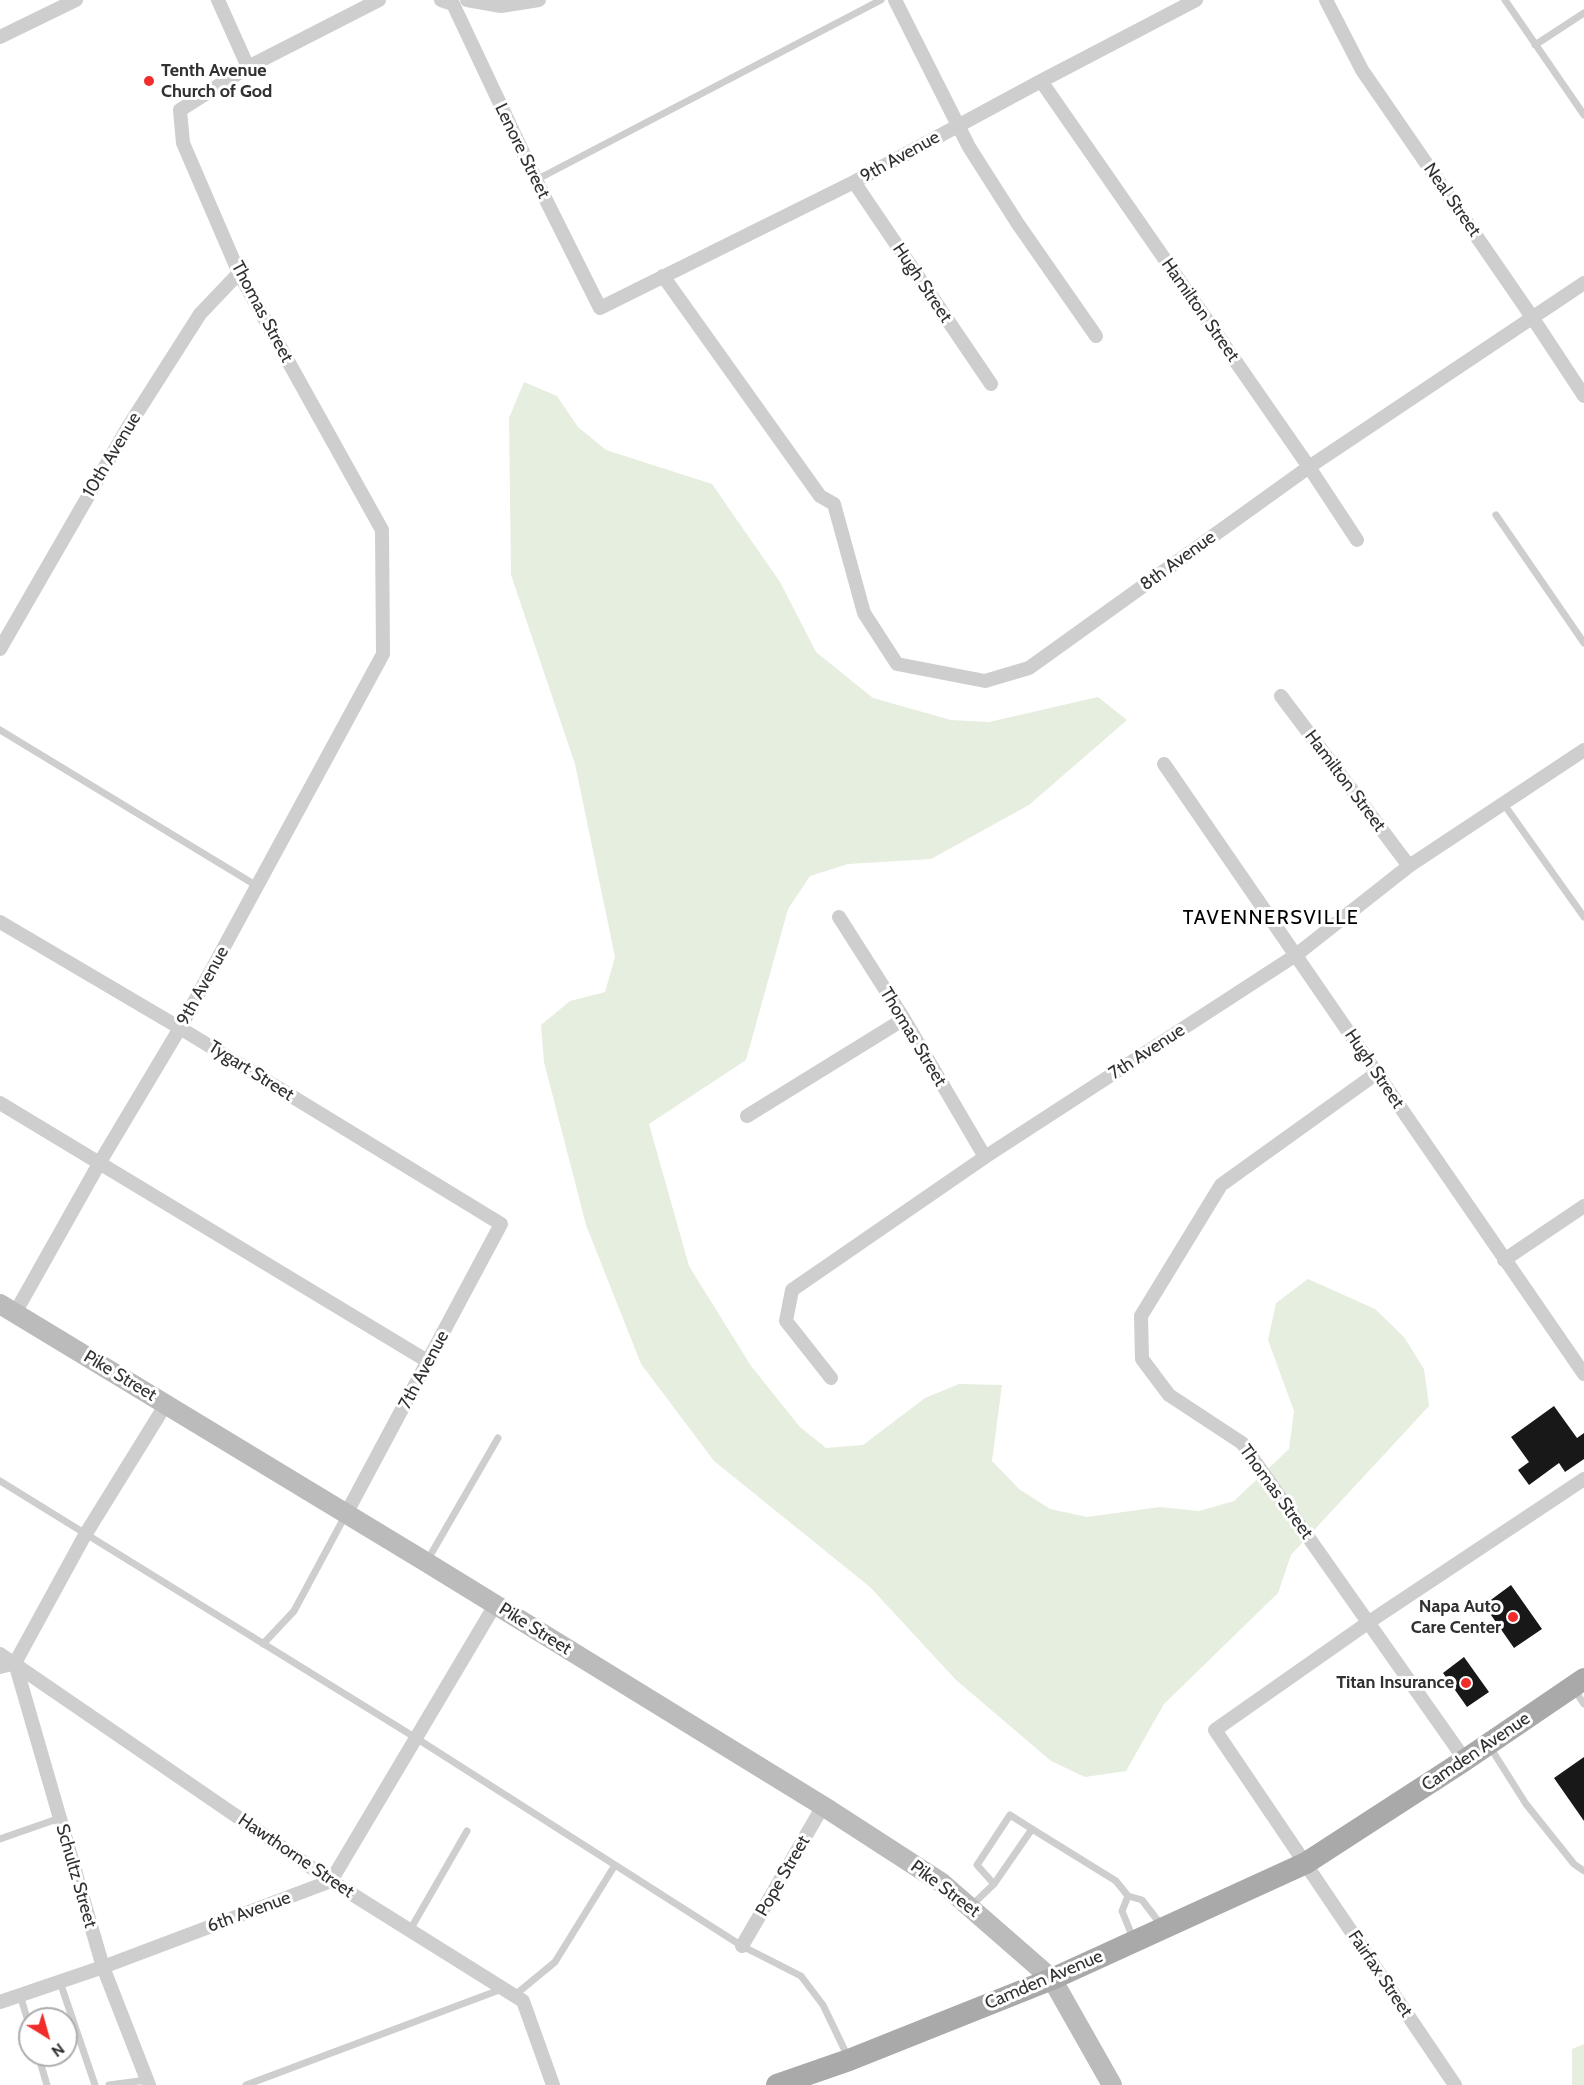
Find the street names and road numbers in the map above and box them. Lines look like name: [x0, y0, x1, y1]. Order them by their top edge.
street label: Lenore Street: [490, 100, 554, 202]
street label: 9th Avenue: [857, 126, 943, 188]
street label: Neal Street: [1419, 159, 1485, 241]
street label: Hugh Street: [888, 239, 956, 327]
street label: Hamilton Street: [1156, 254, 1244, 366]
street label: Thomas Street: [226, 258, 298, 366]
street label: 10th Avenue: [78, 409, 146, 501]
street label: 8th Avenue: [1136, 526, 1220, 596]
street label: Hamilton Street: [1300, 726, 1390, 836]
street label: 9th Avenue: [172, 943, 234, 1029]
street label: Thomas Street: [875, 984, 951, 1090]
street label: 7th Avenue: [1105, 1020, 1189, 1084]
street label: Hugh Street: [1340, 1025, 1408, 1113]
street label: Tygart Street: [204, 1036, 298, 1106]
street label: 7th Avenue: [394, 1327, 454, 1413]
street label: Pike Street: [80, 1346, 160, 1406]
street label: Thomas Street: [1235, 1441, 1317, 1543]
street label: Pike Street: [495, 1598, 575, 1660]
street label: Camden Avenue: [1418, 1708, 1534, 1796]
street label: Hawthorne Street: [234, 1809, 358, 1903]
street label: Schultz Street: [51, 1822, 101, 1930]
street label: Pope Street: [751, 1832, 815, 1920]
street label: Pike Street: [906, 1856, 984, 1922]
street label: 6th Avenue: [204, 1887, 294, 1937]
street label: Fairfax Street: [1343, 1927, 1417, 2021]
street label: Camden Avenue: [982, 1945, 1106, 2015]

